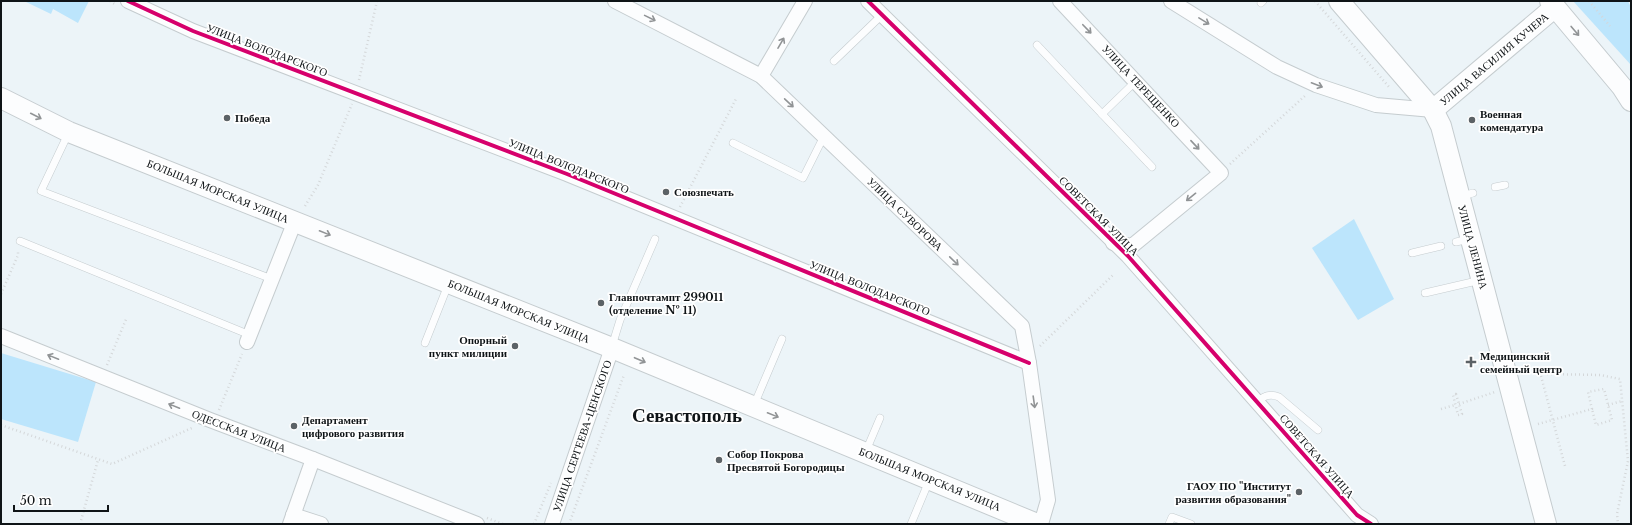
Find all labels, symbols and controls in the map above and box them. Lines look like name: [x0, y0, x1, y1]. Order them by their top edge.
street label: УЛИЦА ВАСИЛИЯ КУЧЕРА: [1437, 9, 1551, 109]
one-way arrow: [644, 15, 656, 22]
one-way arrow: [1198, 18, 1210, 26]
street label: УЛИЦА ВОЛОДАРСКОГО: [204, 20, 330, 80]
one-way arrow: [1082, 24, 1092, 34]
one-way arrow: [1570, 25, 1579, 36]
one-way arrow: [778, 37, 785, 49]
street label: УЛИЦА ТЕРЕЩЕНКО: [1099, 42, 1183, 130]
one-way arrow: [1310, 81, 1322, 89]
one-way arrow: [784, 98, 794, 108]
place label: Военная комендатура: [1480, 107, 1544, 134]
place label: Победа: [235, 111, 271, 125]
one-way arrow: [29, 113, 41, 120]
marker: Победа: [222, 113, 232, 123]
marker: Военная комендатура: [1467, 115, 1477, 125]
street label: УЛИЦА ВОЛОДАРСКОГО: [507, 135, 631, 197]
one-way arrow: [1190, 140, 1200, 150]
street label: БОЛЬШАЯ МОРСКАЯ УЛИЦА: [145, 156, 291, 226]
street label: СОВЕТСКАЯ УЛИЦА: [1056, 173, 1142, 259]
street label: УЛИЦА СУВОРОВА: [864, 174, 946, 254]
place label: Союзпечать: [674, 185, 734, 199]
marker: Союзпечать: [661, 187, 671, 197]
one-way arrow: [1185, 193, 1196, 202]
street label: УЛИЦА ЛЕНИНА: [1455, 203, 1491, 291]
one-way arrow: [318, 230, 330, 237]
one-way arrow: [949, 256, 959, 265]
street label: УЛИЦА ВОЛОДАРСКОГО: [808, 257, 932, 319]
street label: БОЛЬШАЯ МОРСКАЯ УЛИЦА: [446, 276, 592, 346]
place label: Главпочтампт 299011 (отделение № 11): [609, 290, 723, 317]
marker: Главпочтампт 299011 (отделение № 11): [596, 298, 606, 308]
place label: Опорный пункт милиции: [429, 333, 508, 360]
marker: Опорный пункт милиции: [510, 341, 520, 351]
place label: Медицинский семейный центр: [1480, 349, 1562, 376]
one-way arrow: [48, 353, 60, 360]
one-way arrow: [634, 356, 646, 364]
marker: Медицинский семейный центр: [1465, 356, 1477, 368]
street label: УЛИЦА СЕРГЕЕВА-ЦЕНСКОГО: [549, 358, 615, 514]
one-way arrow: [1030, 395, 1038, 408]
one-way arrow: [168, 401, 180, 409]
district label: Севастополь: [632, 404, 742, 427]
street label: ОДЕССКАЯ УЛИЦА: [190, 407, 288, 455]
street label: СОВЕТСКАЯ УЛИЦА: [1277, 411, 1357, 501]
one-way arrow: [766, 412, 778, 420]
place label: Департамент цифрового развития: [302, 413, 404, 440]
marker: Департамент цифрового развития: [289, 421, 299, 431]
street label: БОЛЬШАЯ МОРСКАЯ УЛИЦА: [857, 444, 1003, 514]
place label: Собор Покрова Пресвятой Богородицы: [727, 447, 845, 474]
marker: Собор Покрова Пресвятой Богородицы: [714, 455, 724, 465]
place label: ГАОУ ПО "Институт развития образования": [1175, 479, 1292, 506]
scale bar: [14, 487, 108, 513]
marker: ГАОУ ПО "Институт развития образования": [1294, 487, 1304, 497]
text: 50 m: [20, 493, 52, 508]

